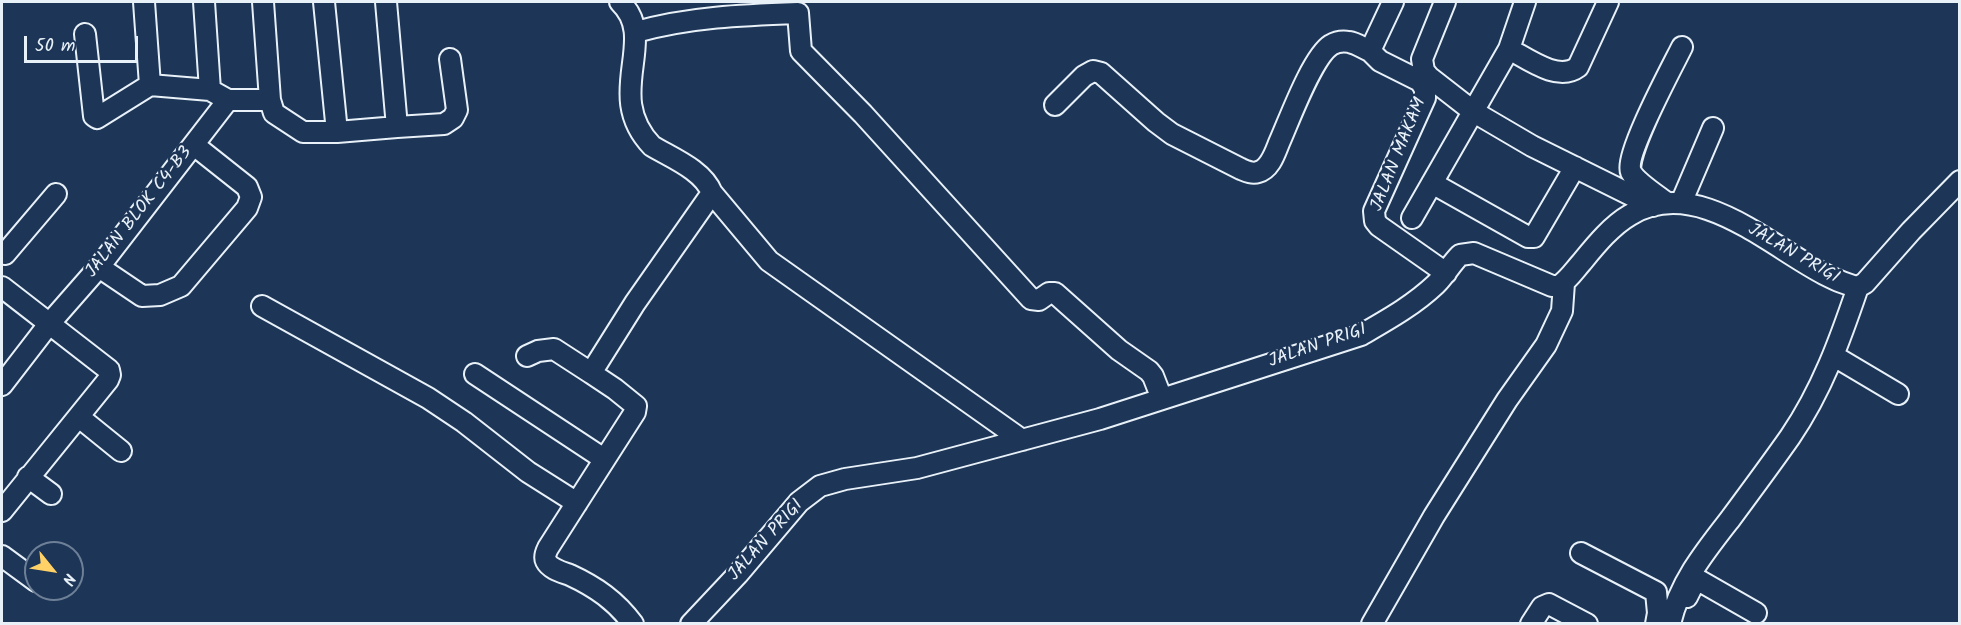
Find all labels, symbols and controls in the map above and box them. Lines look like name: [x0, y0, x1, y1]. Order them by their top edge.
scale bar: [27, 24, 141, 62]
text: 50 m: [35, 32, 75, 61]
street label: JALAN MAKAM: [1367, 95, 1433, 215]
street label: JALAN BLOK C4-B3: [82, 143, 198, 283]
street label: JALAN PRIGI: [1743, 220, 1843, 290]
street label: JALAN PRIGI: [1266, 320, 1370, 374]
street label: JALAN PRIGI: [725, 496, 809, 586]
north arrow: [24, 541, 84, 601]
text: N: [55, 569, 82, 590]

